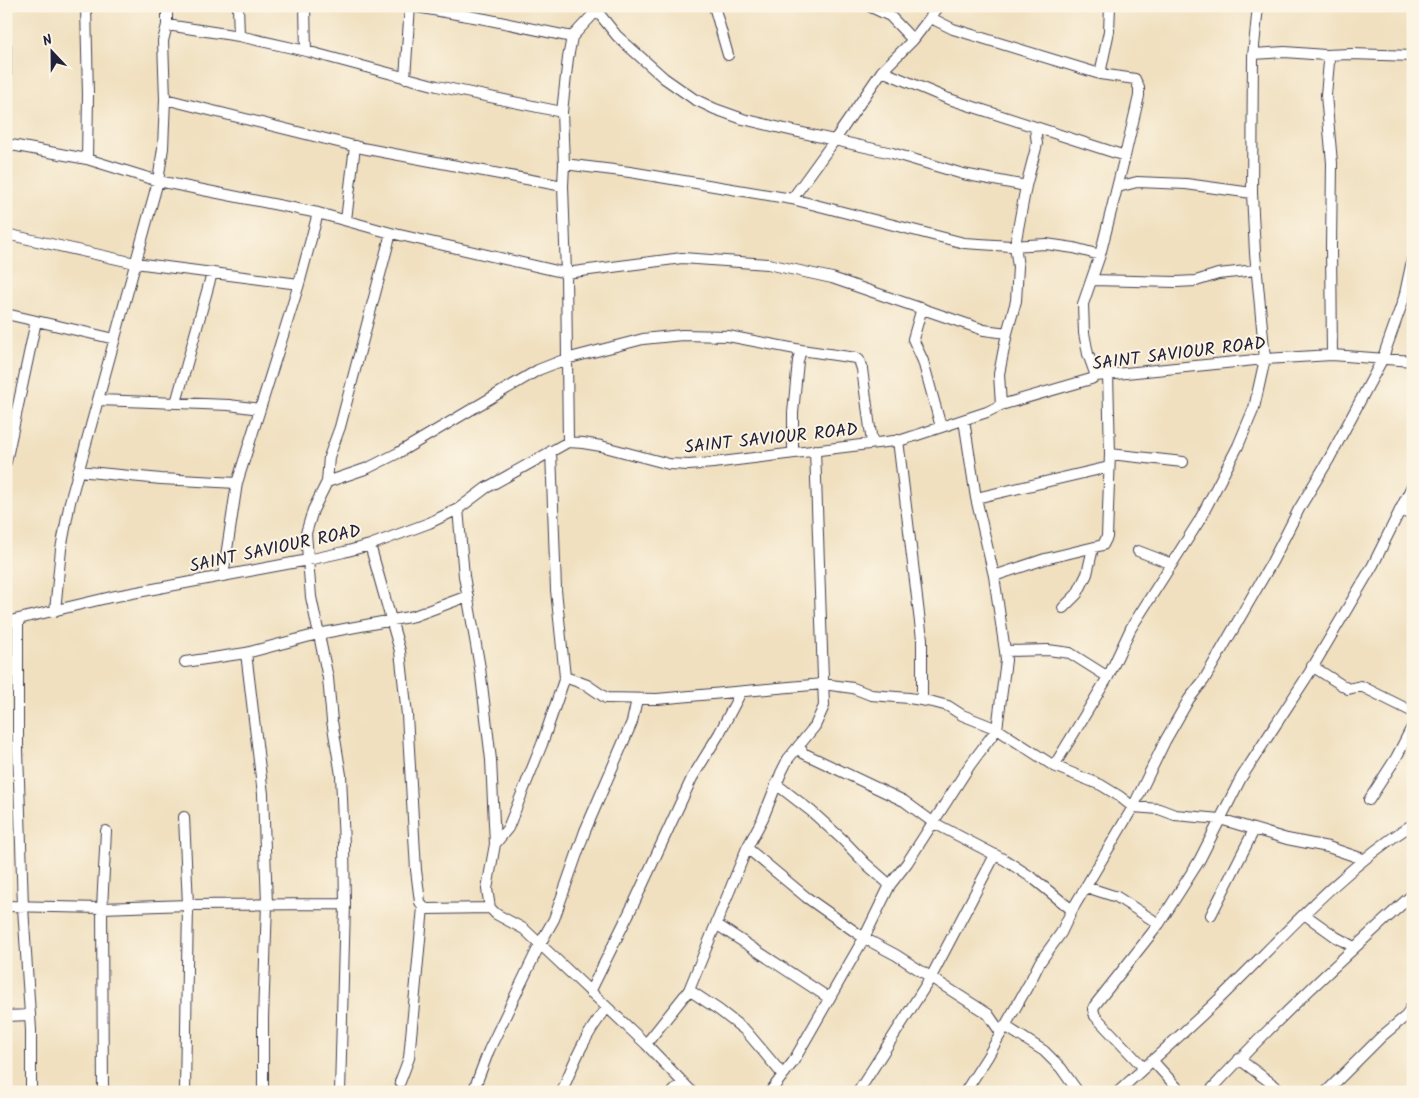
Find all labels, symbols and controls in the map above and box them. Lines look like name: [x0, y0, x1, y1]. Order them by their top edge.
north arrow: [28, 28, 78, 78]
text: N: [39, 29, 56, 53]
street label: SAINT SAVIOUR ROAD: [1091, 329, 1268, 380]
street label: SAINT SAVIOUR ROAD: [683, 416, 860, 463]
street label: SAINT SAVIOUR ROAD: [187, 517, 364, 582]

